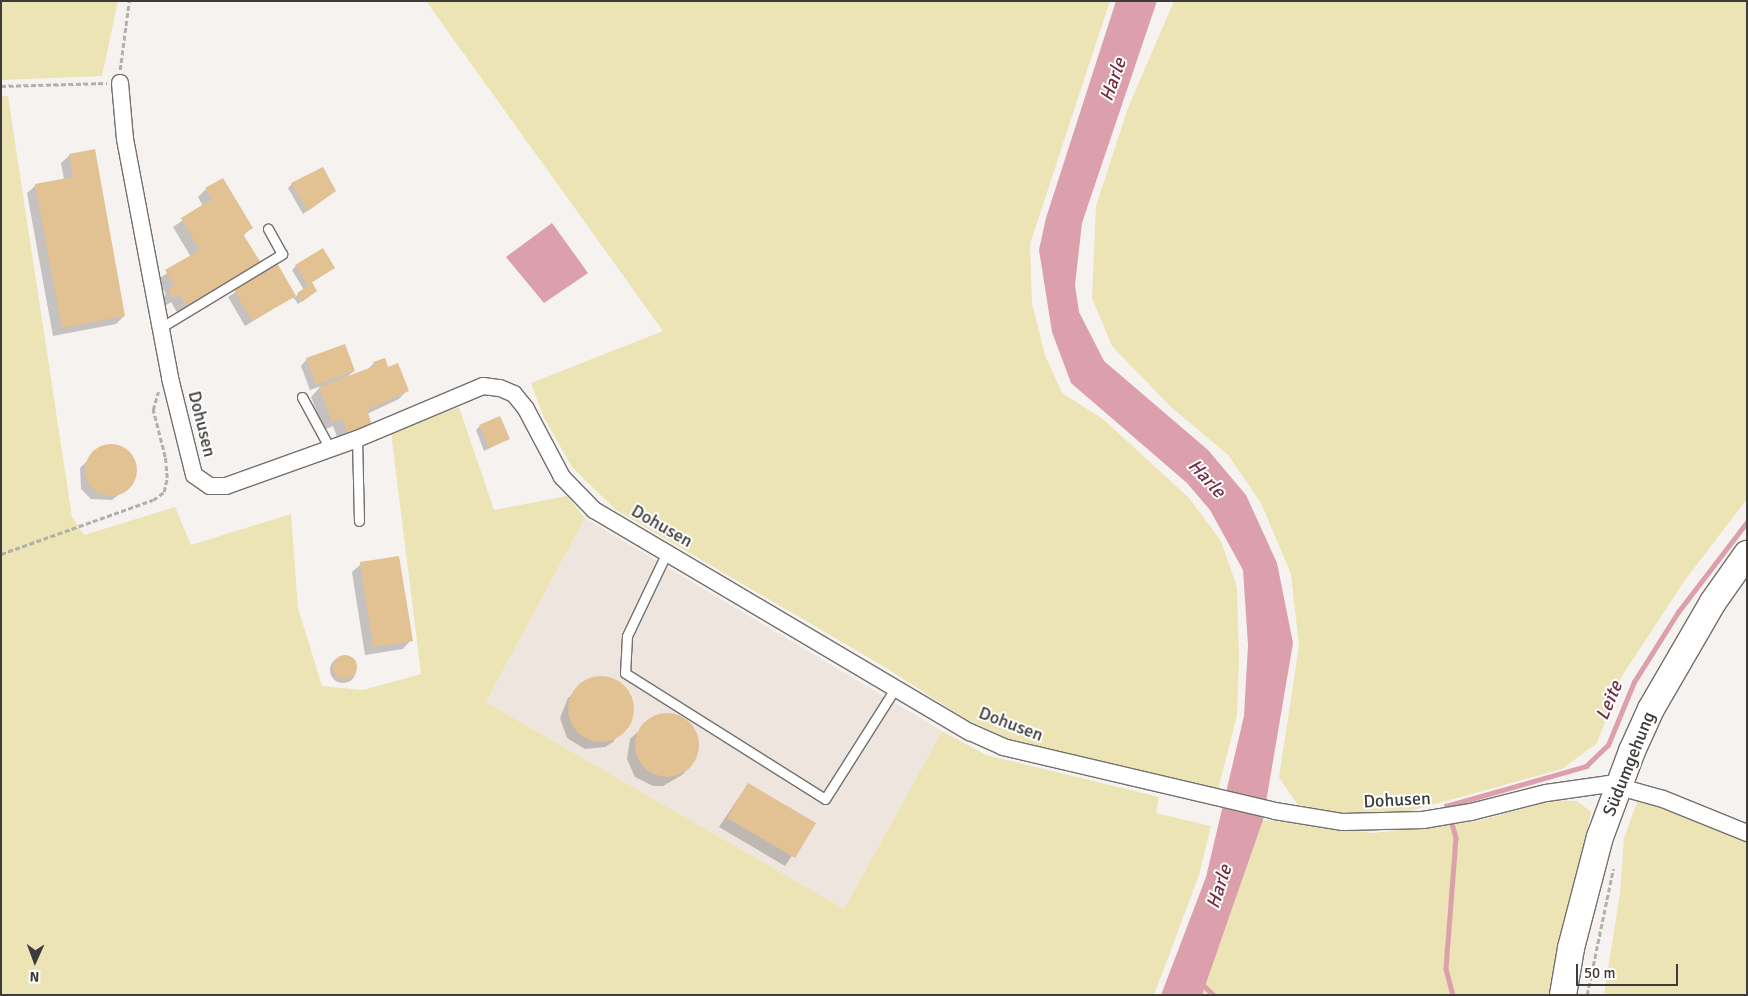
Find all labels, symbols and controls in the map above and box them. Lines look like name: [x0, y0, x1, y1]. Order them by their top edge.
water label: Harle: [1096, 55, 1132, 105]
street label: Dohusen: [183, 389, 221, 459]
water label: Harle: [1183, 455, 1229, 503]
street label: Dohusen: [627, 500, 697, 552]
water label: Leite: [1592, 678, 1628, 724]
street label: Dohusen: [976, 702, 1046, 746]
street label: Südumgehung: [1598, 708, 1660, 820]
street label: Dohusen: [1363, 787, 1431, 813]
water label: Harle: [1202, 862, 1238, 912]
north arrow: [10, 936, 60, 986]
scale bar: [1578, 954, 1680, 986]
text: 50 m: [1584, 964, 1615, 982]
text: N: [29, 968, 40, 985]

